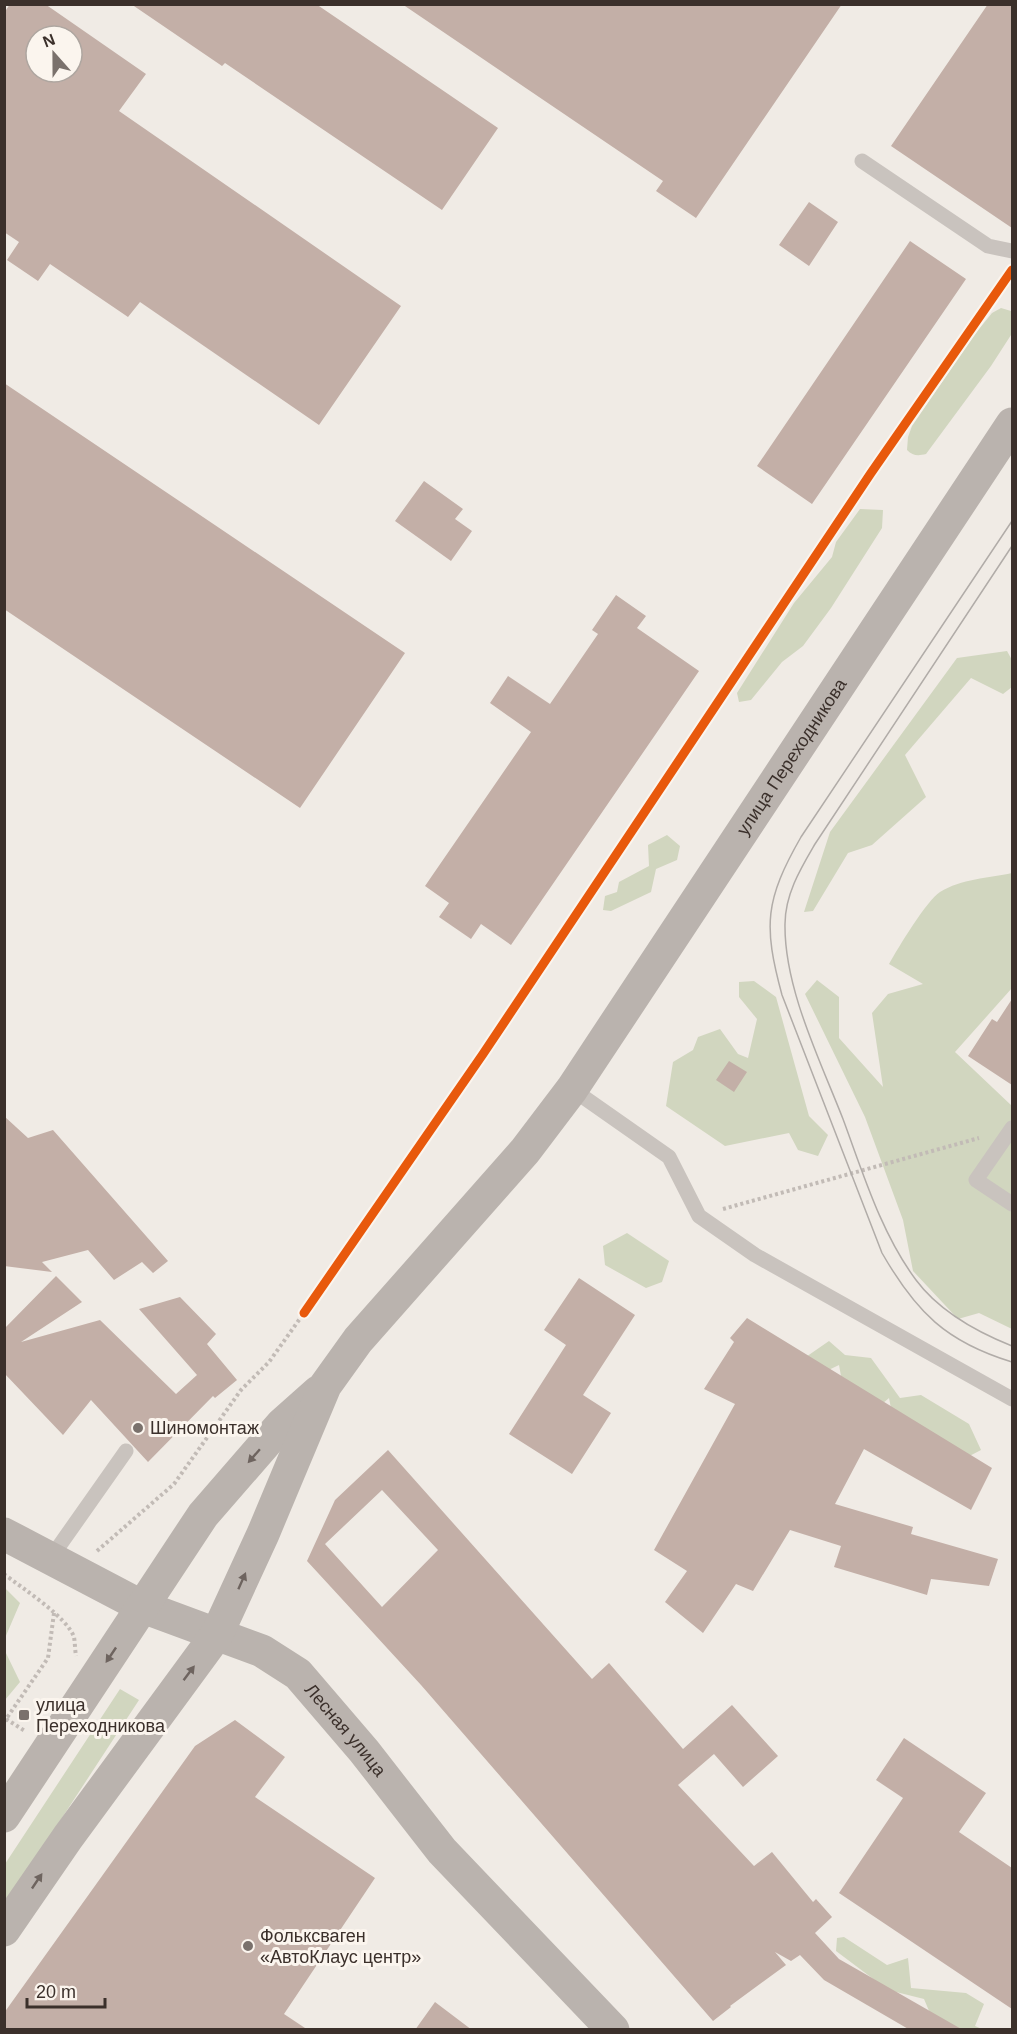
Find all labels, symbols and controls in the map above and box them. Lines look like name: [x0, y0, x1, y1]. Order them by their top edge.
north arrow: [24, 24, 84, 84]
text: N: [40, 30, 57, 50]
street label: улица Переходникова: [733, 674, 851, 839]
place label: Шиномонтаж: [150, 1418, 259, 1438]
marker: Шиномонтаж: [131, 1421, 145, 1435]
one-way arrow: [248, 1448, 261, 1463]
one-way arrow: [237, 1573, 246, 1590]
one-way arrow: [105, 1647, 117, 1663]
one-way arrow: [183, 1665, 195, 1681]
street label: Лесная улица: [301, 1680, 391, 1781]
place label: улица Переходникова: [36, 1695, 166, 1736]
marker: улица Переходникова: [17, 1708, 31, 1722]
one-way arrow: [31, 1874, 43, 1890]
place label: Фольксваген «АвтоКлаус центр»: [260, 1926, 421, 1967]
marker: Фольксваген «АвтоКлаус центр»: [241, 1939, 255, 1953]
scale bar: [27, 1971, 105, 2009]
text: 20 m: [36, 1982, 76, 2002]

